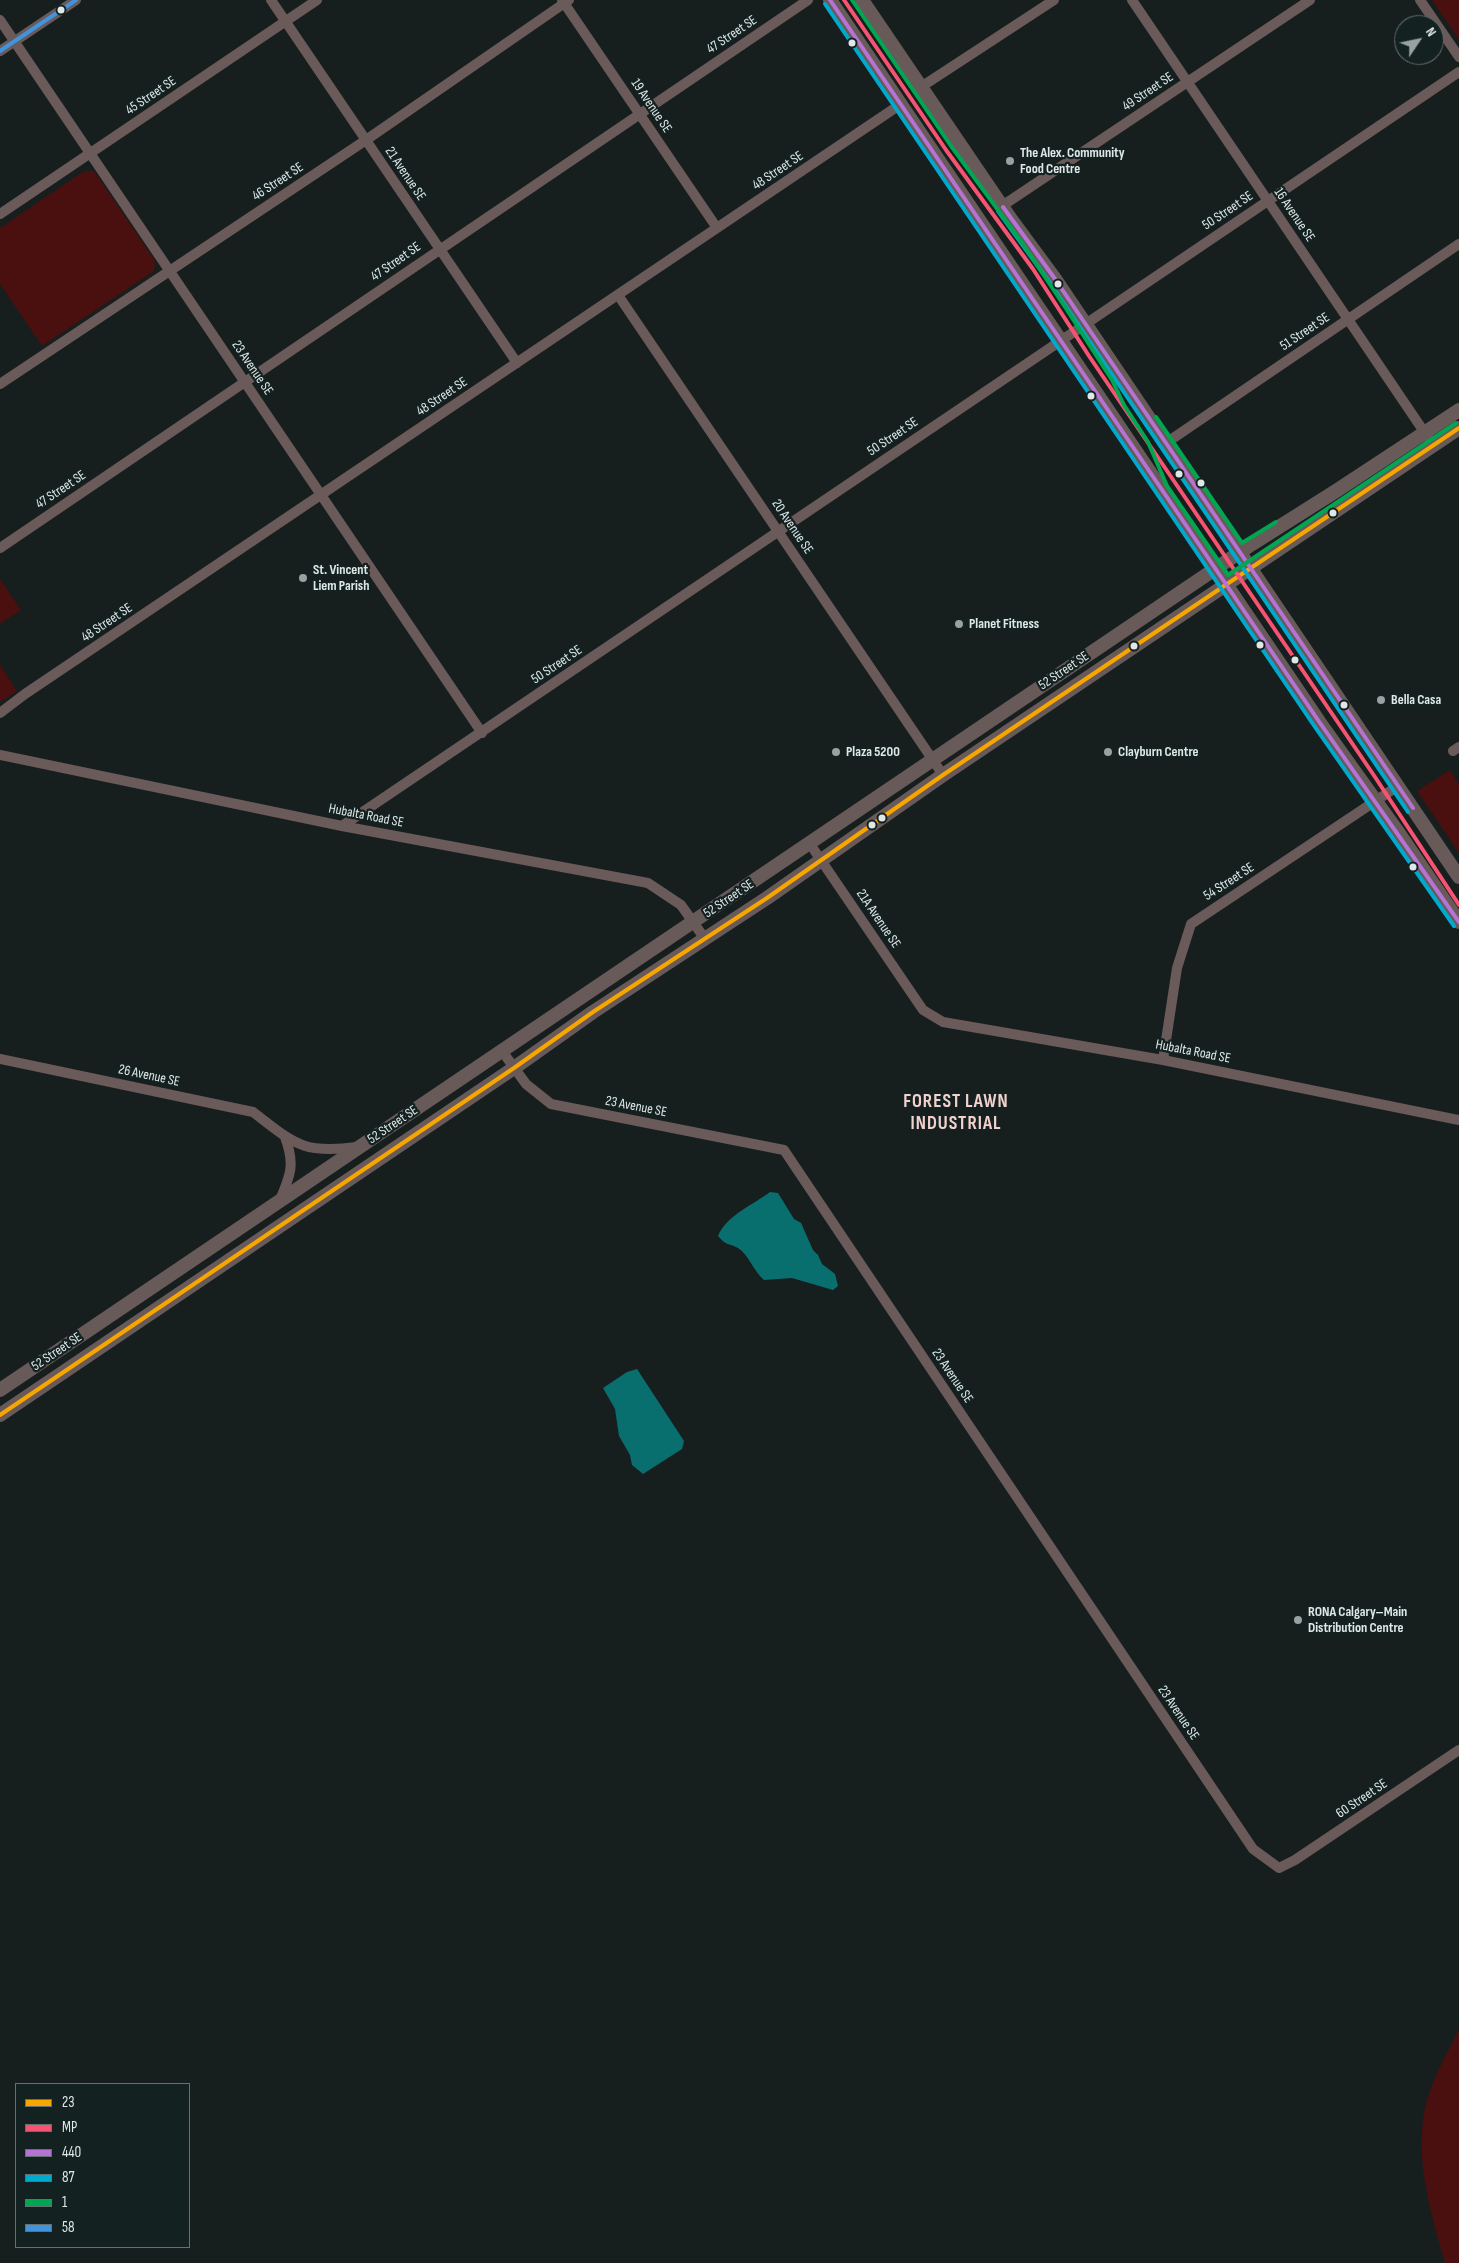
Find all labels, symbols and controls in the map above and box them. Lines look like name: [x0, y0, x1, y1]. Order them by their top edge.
unlabelled marker: [56, 5, 66, 15]
street label: 47 Street SE: [704, 12, 760, 58]
north arrow: [1394, 15, 1444, 65]
text: N: [1422, 24, 1440, 40]
unlabelled marker: [847, 38, 857, 48]
street label: 49 Street SE: [1119, 69, 1177, 115]
street label: 45 Street SE: [123, 73, 179, 119]
street label: 19 Avenue SE: [627, 76, 675, 136]
street label: 21 Avenue SE: [381, 144, 429, 204]
place label: The Alex. Community Food Centre: [1020, 145, 1125, 178]
street label: 48 Street SE: [749, 148, 807, 194]
marker: The Alex. Community Food Centre: [1004, 155, 1016, 167]
street label: 46 Street SE: [249, 159, 307, 205]
street label: 16 Avenue SE: [1270, 185, 1318, 245]
street label: 50 Street SE: [1199, 188, 1257, 234]
street label: 47 Street SE: [368, 239, 424, 285]
unlabelled marker: [1053, 279, 1063, 289]
street label: 51 Street SE: [1277, 309, 1333, 355]
street label: 23 Avenue SE: [228, 338, 276, 398]
street label: 48 Street SE: [413, 374, 471, 420]
unlabelled marker: [1086, 391, 1096, 401]
street label: 50 Street SE: [864, 414, 922, 460]
street label: 47 Street SE: [33, 467, 89, 513]
unlabelled marker: [1174, 469, 1184, 479]
unlabelled marker: [1196, 478, 1206, 488]
street label: 20 Avenue SE: [768, 496, 816, 558]
unlabelled marker: [1328, 508, 1338, 518]
place label: St. Vincent Liem Parish: [313, 562, 369, 594]
marker: St. Vincent Liem Parish: [297, 572, 309, 584]
street label: 48 Street SE: [78, 600, 136, 646]
place label: Planet Fitness: [969, 616, 1039, 632]
marker: Planet Fitness: [953, 618, 965, 630]
unlabelled marker: [1255, 640, 1265, 650]
unlabelled marker: [1129, 641, 1139, 651]
street label: 50 Street SE: [528, 642, 586, 688]
street label: 52 Street SE: [1036, 648, 1092, 694]
unlabelled marker: [1290, 655, 1300, 665]
place label: Bella Casa: [1391, 692, 1441, 708]
marker: Bella Casa: [1375, 694, 1387, 706]
unlabelled marker: [1339, 700, 1349, 710]
place label: Plaza 5200: [846, 744, 900, 760]
place label: Clayburn Centre: [1118, 744, 1199, 760]
marker: Plaza 5200: [830, 746, 842, 758]
marker: Clayburn Centre: [1102, 746, 1114, 758]
street label: Hubalta Road SE: [327, 801, 405, 831]
unlabelled marker: [877, 813, 887, 823]
unlabelled marker: [867, 820, 877, 830]
street label: 54 Street SE: [1200, 859, 1258, 905]
unlabelled marker: [1408, 862, 1418, 872]
street label: 52 Street SE: [701, 876, 757, 922]
street label: 21A Avenue SE: [852, 886, 904, 952]
street label: Hubalta Road SE: [1154, 1037, 1232, 1067]
street label: 26 Avenue SE: [117, 1061, 181, 1091]
district label: FOREST LAWN INDUSTRIAL: [902, 1091, 1010, 1135]
street label: 23 Avenue SE: [604, 1093, 668, 1121]
street label: 52 Street SE: [365, 1102, 421, 1148]
street label: 52 Street SE: [29, 1329, 85, 1375]
street label: 23 Avenue SE: [928, 1346, 976, 1406]
place label: RONA Calgary–Main Distribution Centre: [1308, 1604, 1407, 1636]
marker: RONA Calgary–Main Distribution Centre: [1292, 1614, 1304, 1626]
street label: 23 Avenue SE: [1154, 1683, 1202, 1743]
street label: 60 Street SE: [1333, 1776, 1391, 1822]
legend: [15, 2083, 190, 2248]
text: 23: [62, 2093, 75, 2112]
text: MP: [62, 2118, 77, 2137]
text: 440: [62, 2143, 81, 2162]
text: 87: [62, 2168, 75, 2187]
text: 1: [62, 2193, 67, 2212]
text: 58: [62, 2218, 75, 2237]

